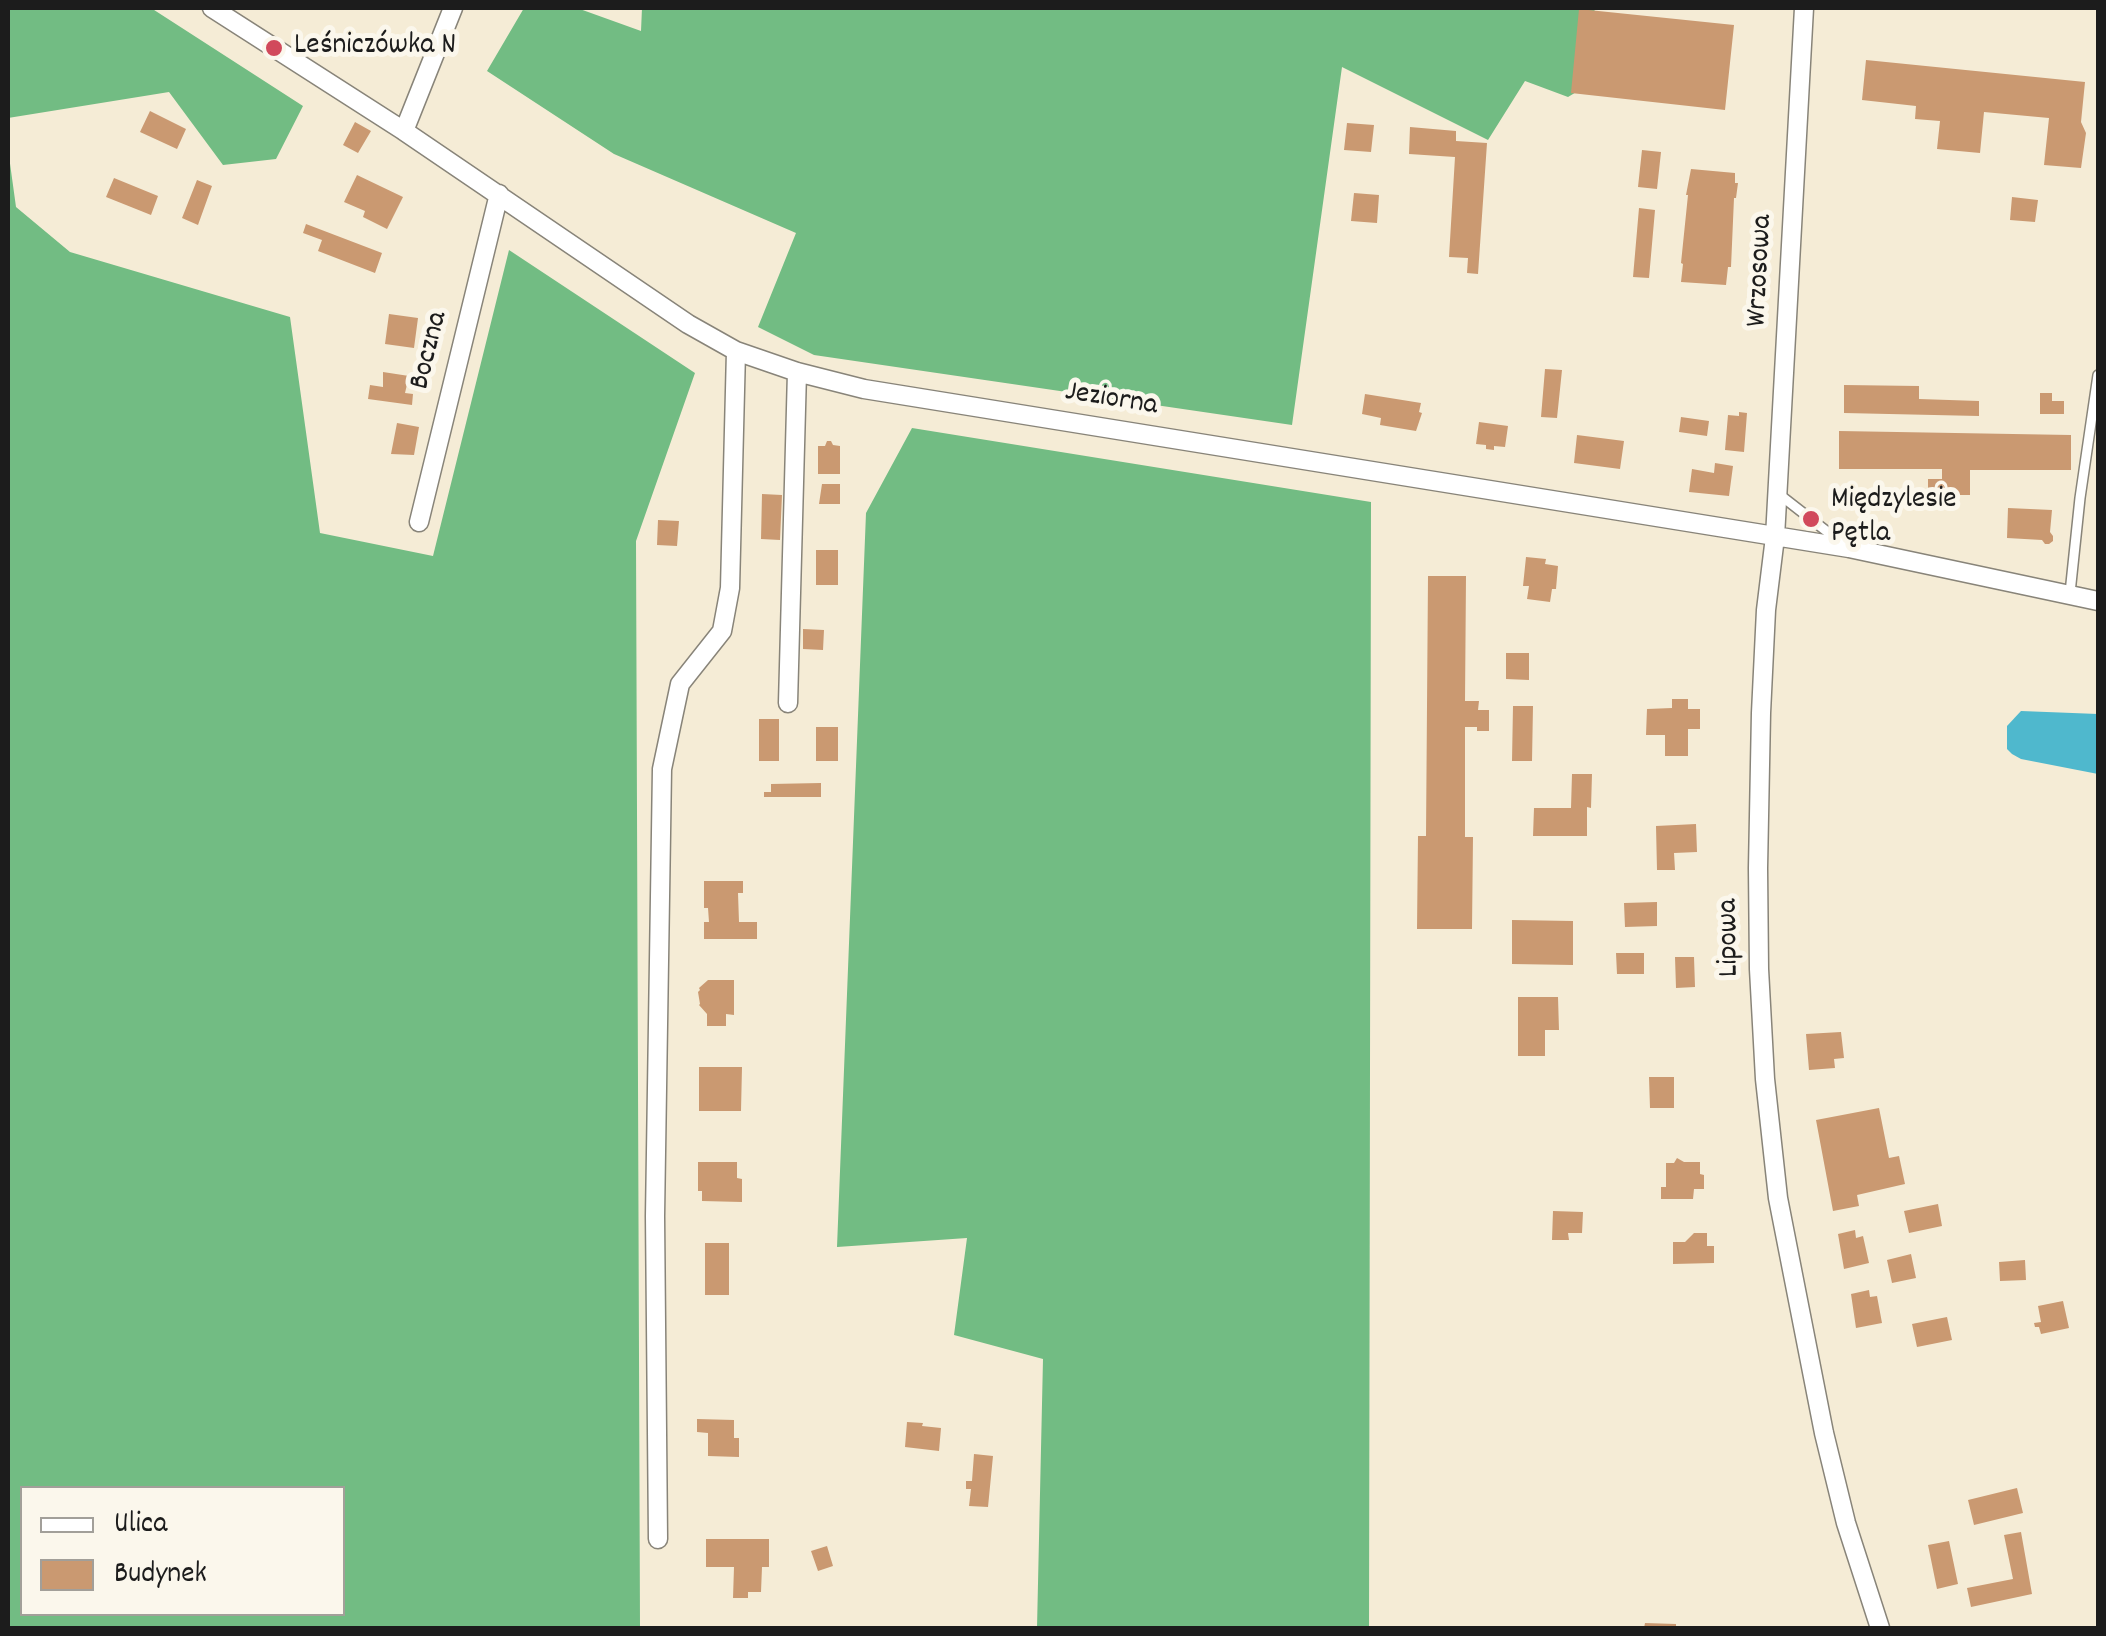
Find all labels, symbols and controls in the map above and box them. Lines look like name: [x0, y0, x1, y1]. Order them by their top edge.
place label: Leśniczówka N: [294, 30, 456, 66]
marker: Leśniczówka N: [263, 37, 285, 59]
street label: Wrzosowa: [1741, 214, 1783, 328]
street label: Boczna: [404, 308, 458, 394]
street label: Jeziorna: [1062, 376, 1160, 426]
place label: Międzylesie Pętla: [1831, 484, 1957, 554]
marker: Międzylesie Pętla: [1800, 508, 1822, 530]
street label: Lipowa: [1712, 899, 1750, 977]
legend: [20, 1486, 345, 1616]
text: Ulica: [114, 1504, 167, 1547]
text: Budynek: [114, 1554, 207, 1597]

